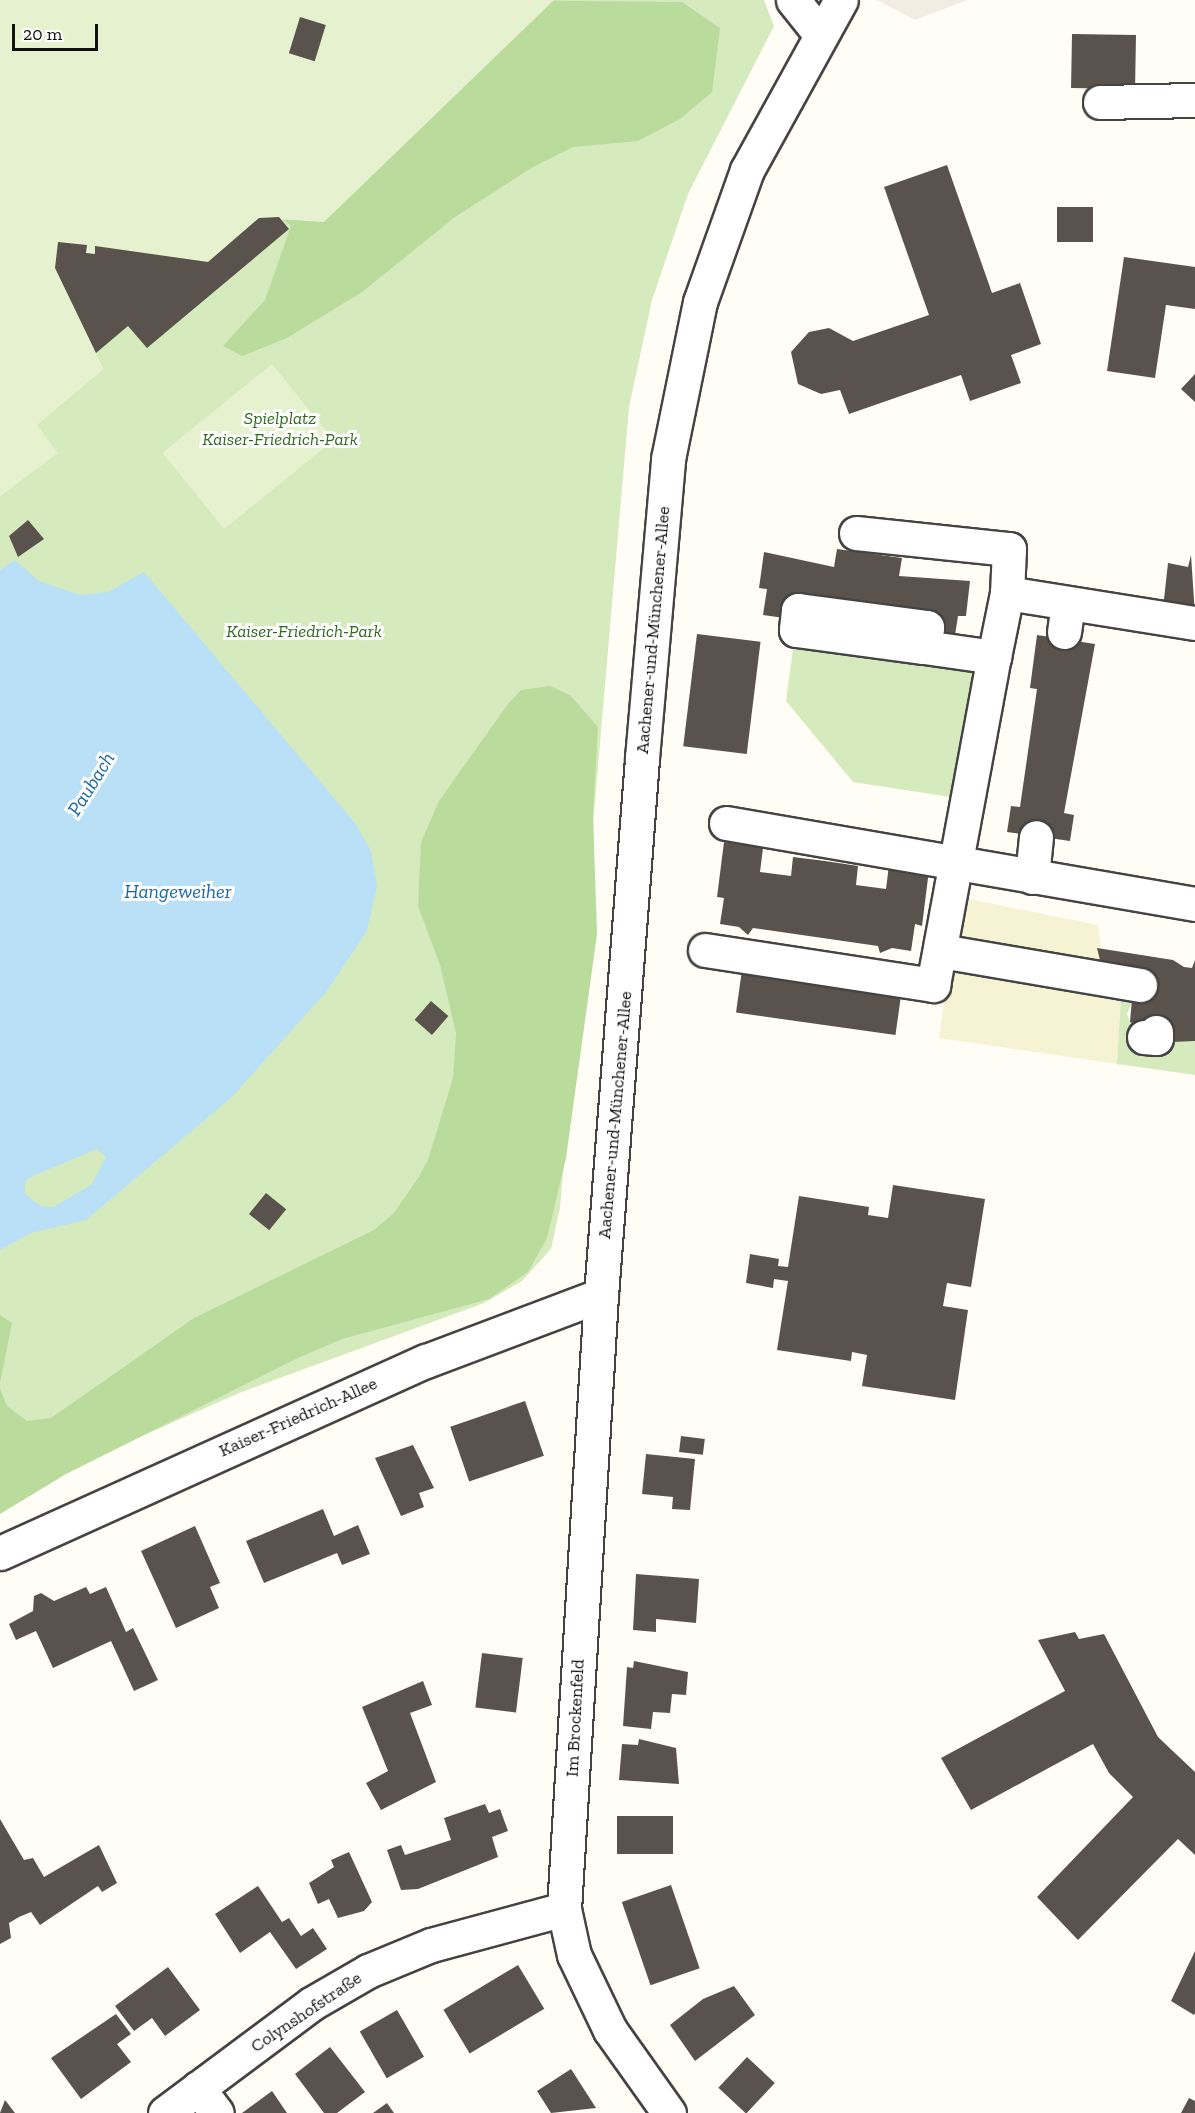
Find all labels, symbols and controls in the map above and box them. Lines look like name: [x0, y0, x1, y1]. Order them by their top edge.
scale bar: [15, 12, 100, 50]
text: 20 m: [23, 23, 62, 45]
park label: Spielplatz Kaiser-Friedrich-Park: [202, 408, 358, 450]
street label: Aachener-und-Münchener-Allee: [631, 505, 675, 755]
park label: Kaiser-Friedrich-Park: [226, 620, 382, 642]
water label: Paubach: [62, 748, 120, 820]
water label: Hangeweiher: [124, 879, 232, 903]
street label: Aachener-und-Münchener-Allee: [593, 990, 637, 1240]
street label: Kaiser-Friedrich-Allee: [216, 1372, 380, 1462]
street label: Im Brockenfeld: [561, 1659, 589, 1777]
street label: Colynshofstraße: [247, 1967, 365, 2057]

